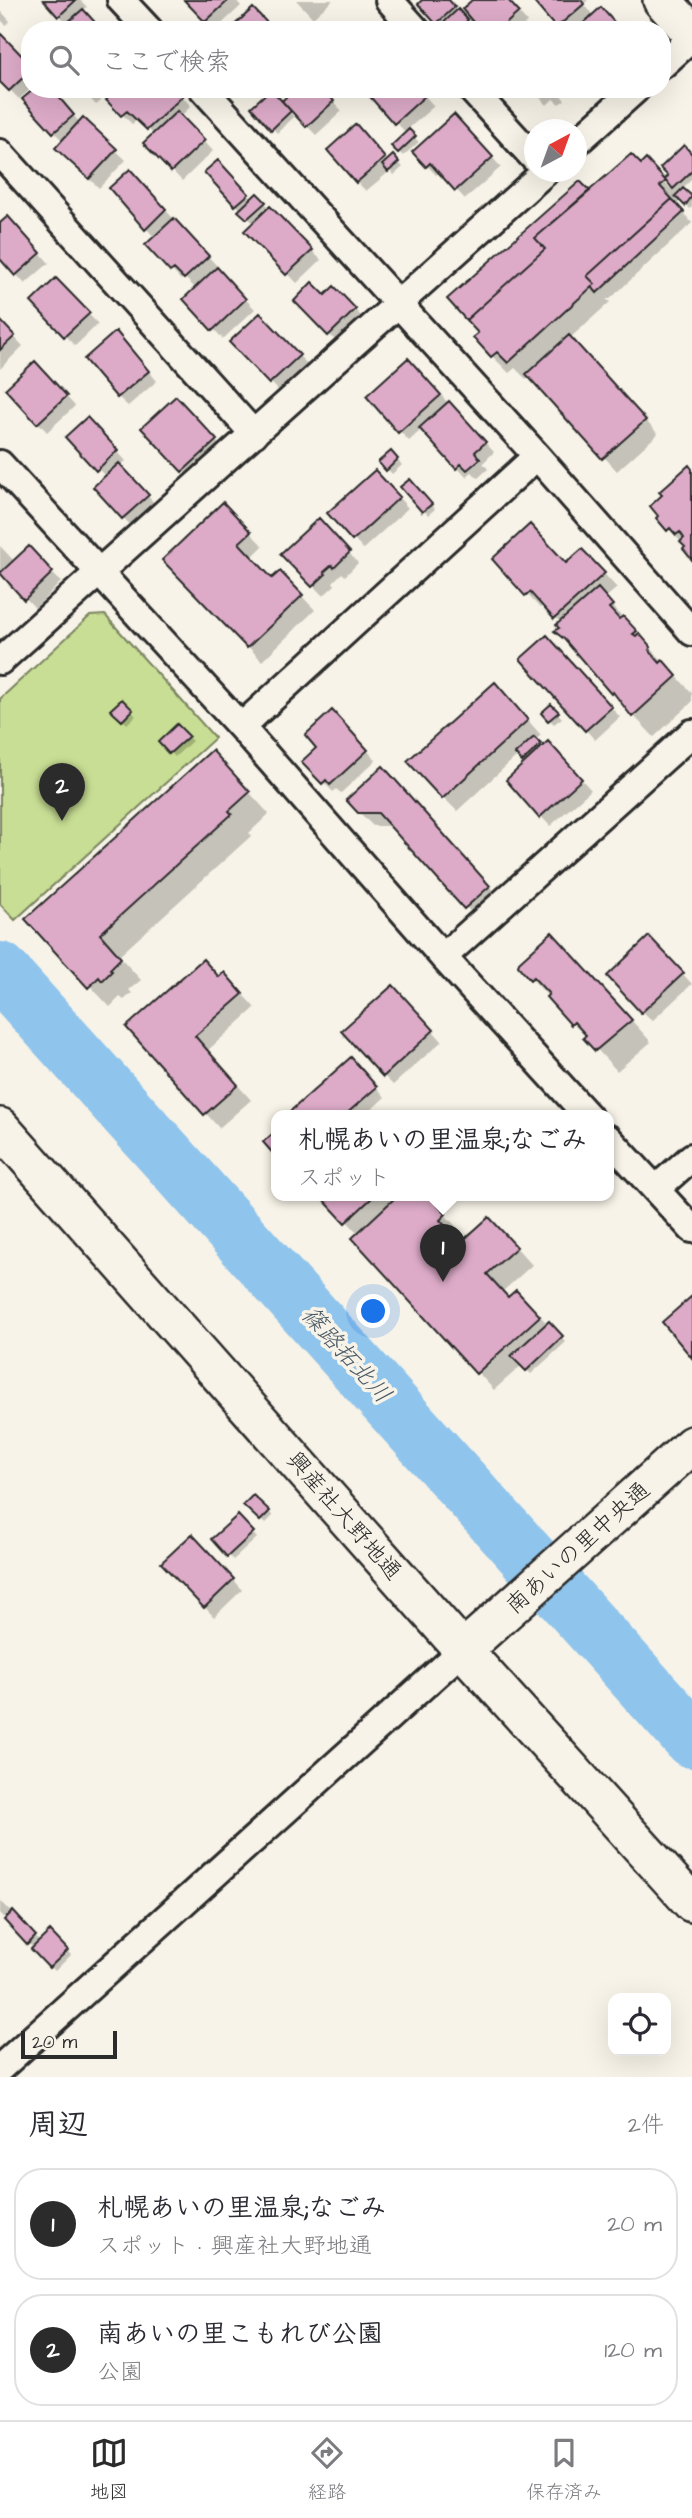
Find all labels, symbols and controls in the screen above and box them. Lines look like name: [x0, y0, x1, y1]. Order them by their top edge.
search box: [21, 21, 671, 98]
icon: search: [45, 41, 83, 79]
text: ここで検索: [101, 44, 231, 80]
north arrow: [524, 119, 587, 182]
pin: 2: [39, 763, 85, 821]
popup: [271, 1110, 614, 1201]
text: 札幌あいの里温泉;なごみ: [298, 1122, 587, 1158]
text: スポット: [298, 1162, 390, 1194]
pin: 1: [420, 1224, 466, 1282]
your location: [356, 1294, 390, 1328]
water label: 篠路拓北川: [293, 1299, 399, 1411]
street label: 興産社大野地通: [279, 1445, 409, 1587]
street label: 南あいの里中央通: [499, 1475, 657, 1621]
map controls: [608, 1993, 671, 2056]
button: locate: [608, 1993, 671, 2056]
scale bar: [21, 2028, 117, 2060]
text: 20 m: [32, 2029, 77, 2056]
text: 周辺: [28, 2104, 88, 2146]
text: 2件: [628, 2109, 664, 2141]
text: 札幌あいの里温泉;なごみ: [97, 2190, 386, 2226]
text: 1: [52, 2208, 54, 2240]
text: 20 m: [607, 2208, 662, 2240]
text: スポット · 興産社大野地通: [97, 2230, 372, 2262]
text: 南あいの里こもれび公園: [97, 2316, 383, 2352]
text: 2: [46, 2334, 60, 2366]
text: 120 m: [604, 2334, 662, 2366]
text: 公園: [97, 2356, 143, 2388]
tab: 地図: [90, 2434, 128, 2506]
tab: 経路: [308, 2434, 346, 2506]
tab: 保存済み: [526, 2434, 602, 2506]

